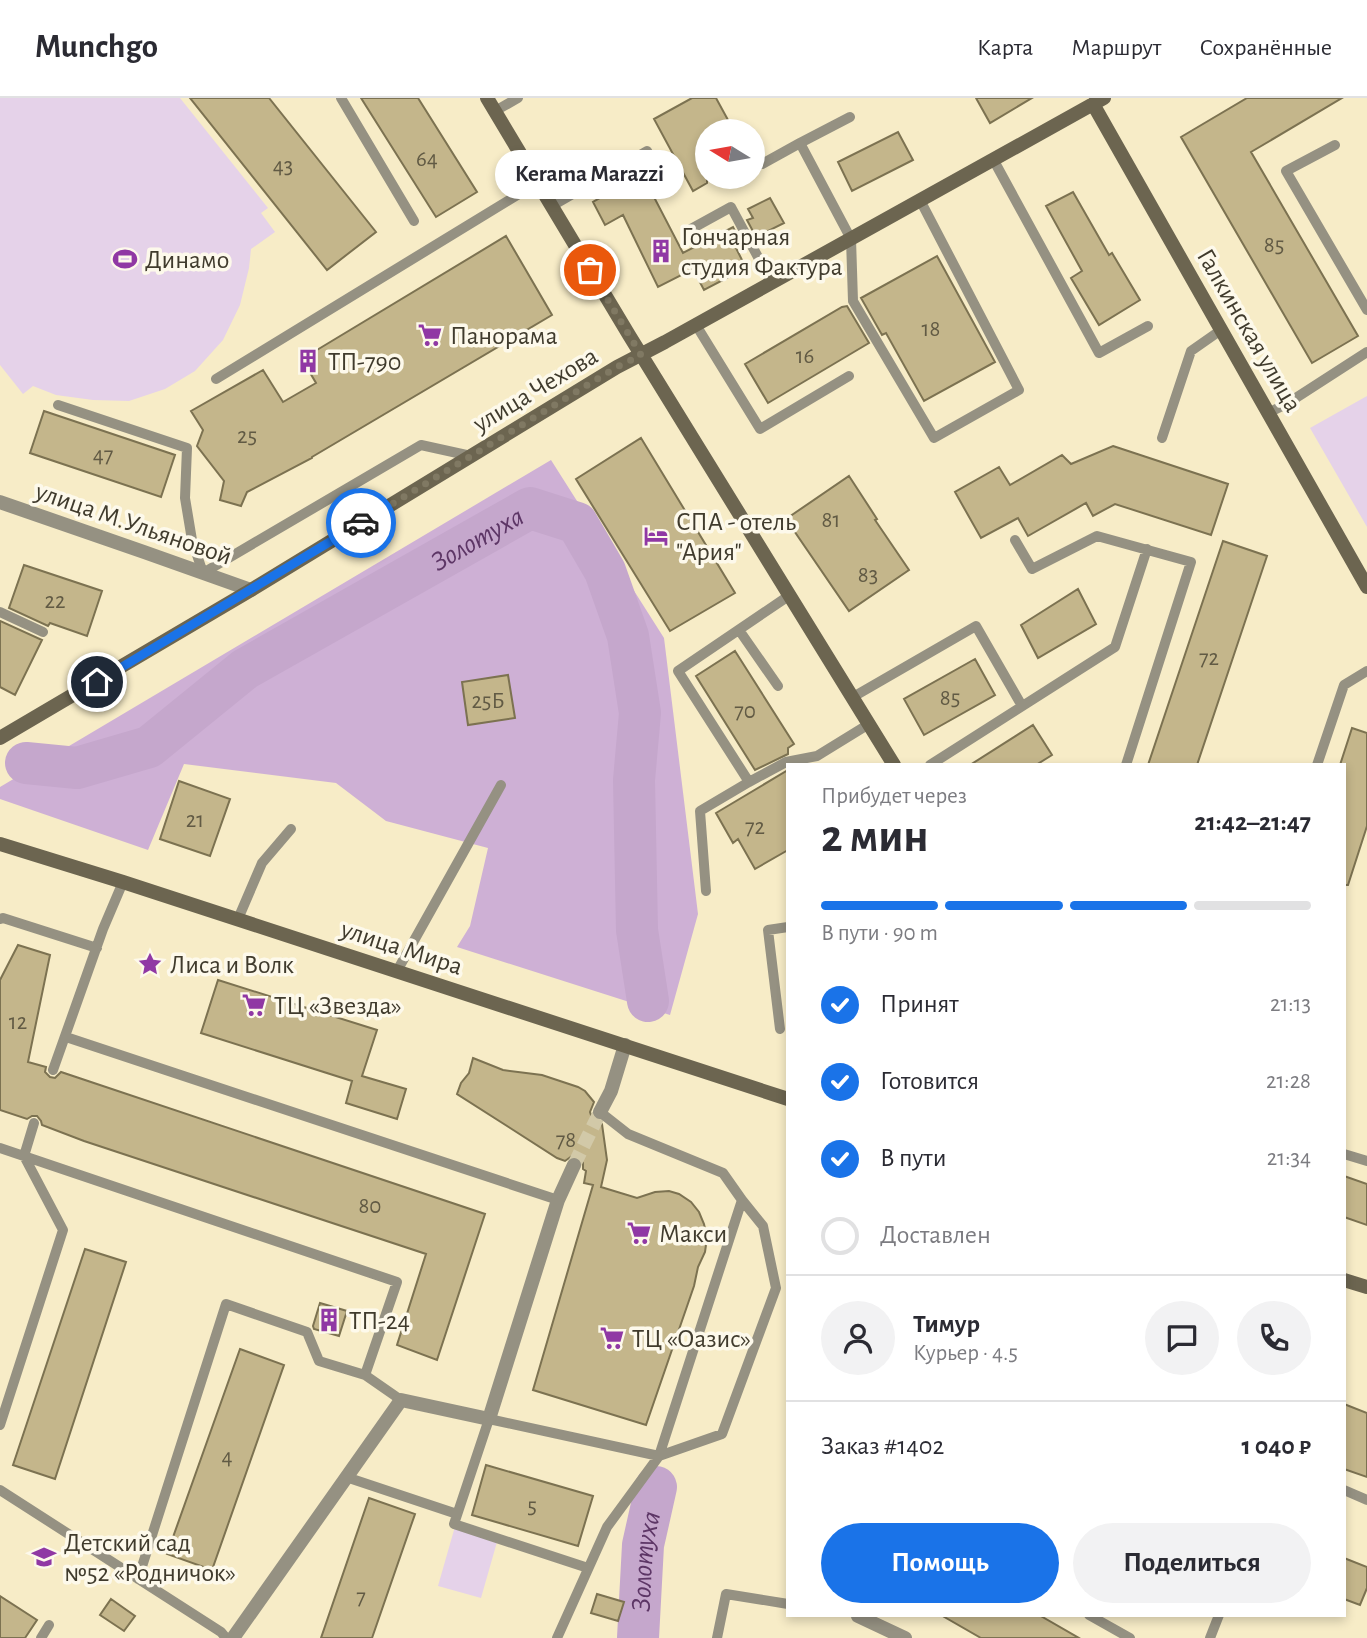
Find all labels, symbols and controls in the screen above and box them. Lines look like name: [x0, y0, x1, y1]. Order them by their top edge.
text: Munchgo: [35, 31, 158, 64]
text: Карта: [977, 36, 1033, 60]
text: Маршрут: [1071, 36, 1161, 60]
text: Сохранённые: [1199, 36, 1332, 60]
north arrow: [695, 119, 765, 189]
map controls: [695, 119, 765, 189]
house number: 64: [416, 148, 438, 171]
callout: Kerama Marazzi: [496, 151, 684, 200]
house number: 43: [273, 155, 293, 178]
text: Kerama Marazzi: [515, 163, 664, 186]
place label: Гончарная студия Фактура: [681, 224, 843, 280]
house number: 85: [1264, 234, 1284, 257]
building icon: Гончарная студия Фактура: [647, 237, 675, 265]
pin: [560, 240, 620, 300]
street label: Галкинская улица: [1192, 244, 1306, 417]
sports icon: Динамо: [111, 245, 139, 273]
place label: Динамо: [145, 247, 229, 273]
icon: bag: [571, 251, 609, 289]
house number: 18: [922, 318, 940, 341]
supermarket icon: Панорама: [416, 321, 444, 349]
place label: Панорама: [450, 323, 558, 349]
street label: улица Чехова: [468, 343, 602, 438]
house number: 16: [796, 345, 814, 368]
building icon: ТП-790: [294, 347, 322, 375]
place label: ТП-790: [328, 349, 401, 375]
house number: 25: [237, 425, 257, 448]
house number: 47: [93, 444, 113, 467]
street label: улица М.Ульяновой: [31, 478, 235, 570]
courier: [326, 488, 396, 558]
water label: Золотуха: [427, 503, 529, 577]
icon: car: [342, 504, 380, 542]
place label: СПА - отель "Ария": [676, 509, 796, 565]
house number: 81: [822, 509, 840, 532]
hotel icon: СПА - отель "Ария": [642, 522, 670, 550]
house number: 83: [858, 564, 878, 587]
house number: 22: [45, 590, 65, 613]
house number: 72: [1199, 647, 1219, 670]
pin: [67, 652, 127, 712]
icon: home: [78, 663, 116, 701]
house number: 85: [940, 687, 960, 710]
house number: 25Б: [471, 690, 505, 713]
house number: 70: [734, 700, 756, 723]
text: Прибудет через: [821, 785, 967, 808]
house number: 21: [186, 809, 204, 832]
text: 21:42–21:47: [1194, 809, 1311, 835]
text: 2 мин: [821, 814, 929, 860]
house number: 72: [745, 816, 765, 839]
street label: улица Мира: [337, 916, 466, 980]
text: В пути · 90 m: [821, 922, 938, 945]
place icon: Лиса и Волк: [136, 950, 164, 978]
place label: Лиса и Волк: [170, 952, 294, 978]
icon: check: [821, 986, 859, 1024]
supermarket icon: ТЦ «Звезда»: [240, 991, 268, 1019]
text: Принят: [880, 991, 959, 1017]
place label: ТЦ «Звезда»: [274, 993, 402, 1019]
text: 21:13: [1270, 993, 1311, 1016]
house number: 12: [9, 1011, 27, 1034]
icon: check: [821, 1063, 859, 1101]
text: Готовится: [880, 1068, 979, 1094]
text: 21:28: [1266, 1070, 1311, 1093]
house number: 78: [556, 1129, 576, 1152]
icon: check: [821, 1140, 859, 1178]
text: В пути: [880, 1145, 946, 1171]
text: 21:34: [1267, 1147, 1311, 1170]
house number: 80: [358, 1195, 382, 1218]
supermarket icon: Макси: [625, 1219, 653, 1247]
place label: Макси: [659, 1221, 727, 1247]
text: Доставлен: [880, 1222, 991, 1248]
button: person: [821, 1301, 895, 1375]
button: chat: [1145, 1301, 1219, 1375]
button: phone: [1237, 1301, 1311, 1375]
building icon: ТП-24: [315, 1306, 343, 1334]
place label: ТП-24: [349, 1308, 410, 1334]
text: Тимур: [913, 1311, 980, 1337]
supermarket icon: ТЦ «Оазис»: [598, 1324, 626, 1352]
place label: ТЦ «Оазис»: [632, 1326, 751, 1352]
text: Курьер · 4.5: [913, 1342, 1018, 1365]
text: Заказ #1402: [821, 1433, 944, 1459]
text: 1 040 ₽: [1241, 1433, 1311, 1459]
house number: 4: [221, 1446, 233, 1469]
house number: 5: [527, 1495, 537, 1518]
water label: Золотуха: [627, 1509, 666, 1613]
button: Помощь: [821, 1523, 1059, 1603]
button: Поделиться: [1073, 1523, 1311, 1603]
place label: Детский сад №52 «Родничок»: [64, 1530, 236, 1586]
school or university icon: Детский сад №52 «Родничок»: [30, 1543, 58, 1571]
house number: 7: [356, 1586, 366, 1609]

